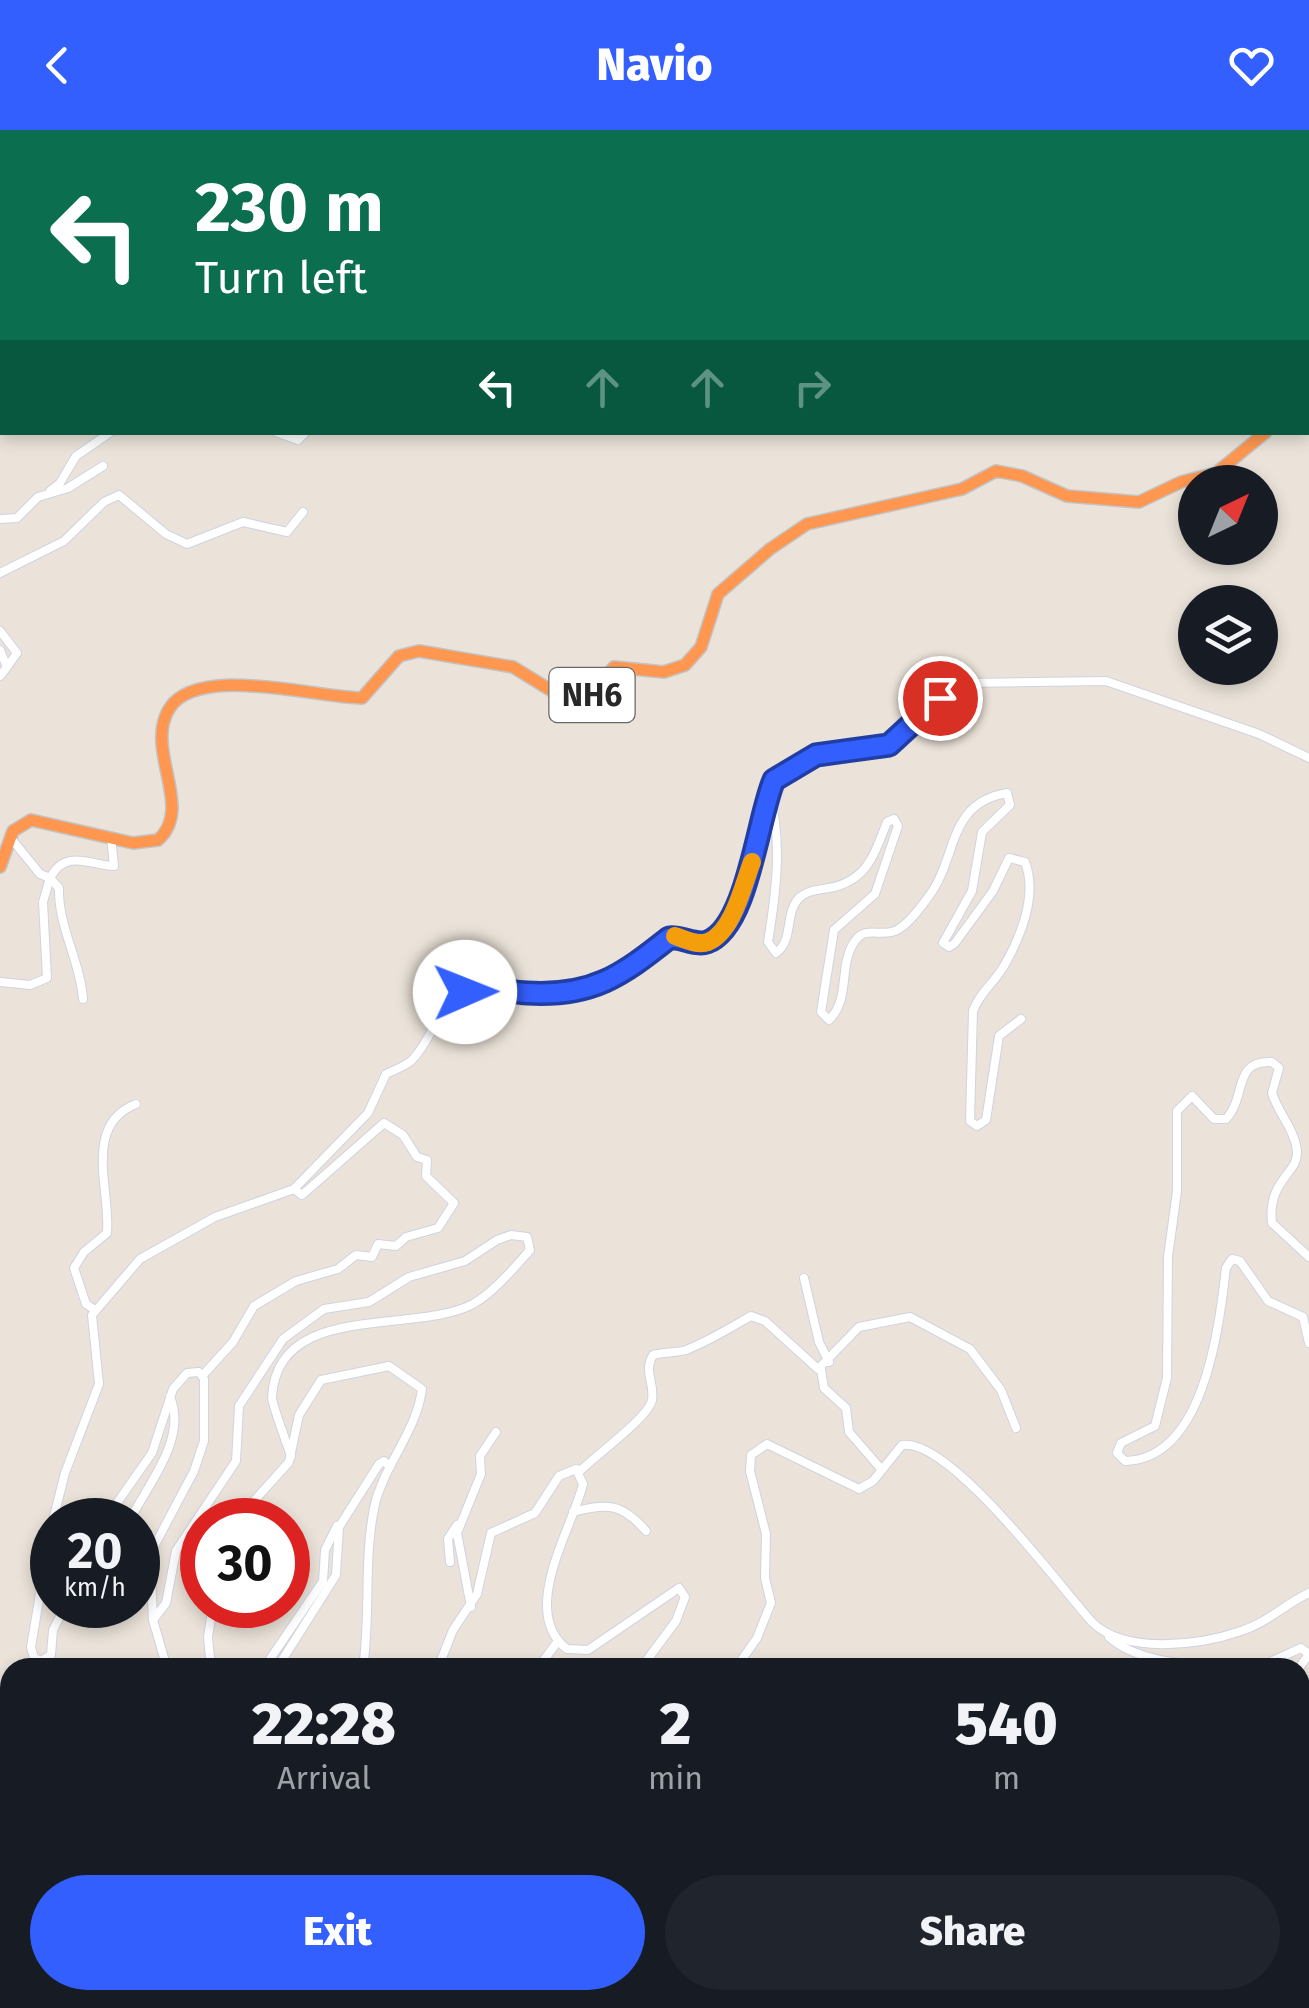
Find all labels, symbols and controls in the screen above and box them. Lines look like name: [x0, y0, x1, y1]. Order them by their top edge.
icon: back: [30, 38, 85, 93]
text: Navio: [596, 38, 713, 92]
icon: heart: [1224, 38, 1279, 93]
text: 230 m: [195, 166, 384, 250]
icon: left: [30, 170, 160, 300]
text: Turn left: [195, 251, 367, 305]
icon: left: [470, 360, 525, 415]
icon: ahead: [575, 360, 630, 415]
icon: ahead: [680, 360, 735, 415]
icon: right: [785, 360, 840, 415]
north arrow: [1178, 465, 1278, 565]
map controls: [1178, 465, 1278, 685]
button: layers: [1178, 585, 1278, 685]
pin: [898, 656, 983, 741]
road number: NH6: [550, 668, 634, 722]
icon: arrive: [913, 671, 968, 726]
position arrow: [413, 940, 517, 1044]
speed limit sign: 30: [180, 1498, 310, 1628]
text: 20: [67, 1521, 123, 1581]
text: km/h: [64, 1573, 126, 1603]
text: 22:28: [252, 1688, 396, 1760]
text: 2: [660, 1688, 691, 1760]
text: 540: [955, 1688, 1058, 1760]
text: Arrival: [277, 1759, 371, 1797]
text: min: [648, 1759, 703, 1797]
text: m: [993, 1759, 1020, 1797]
button: Exit: [30, 1875, 645, 1990]
button: Share: [665, 1875, 1280, 1990]

